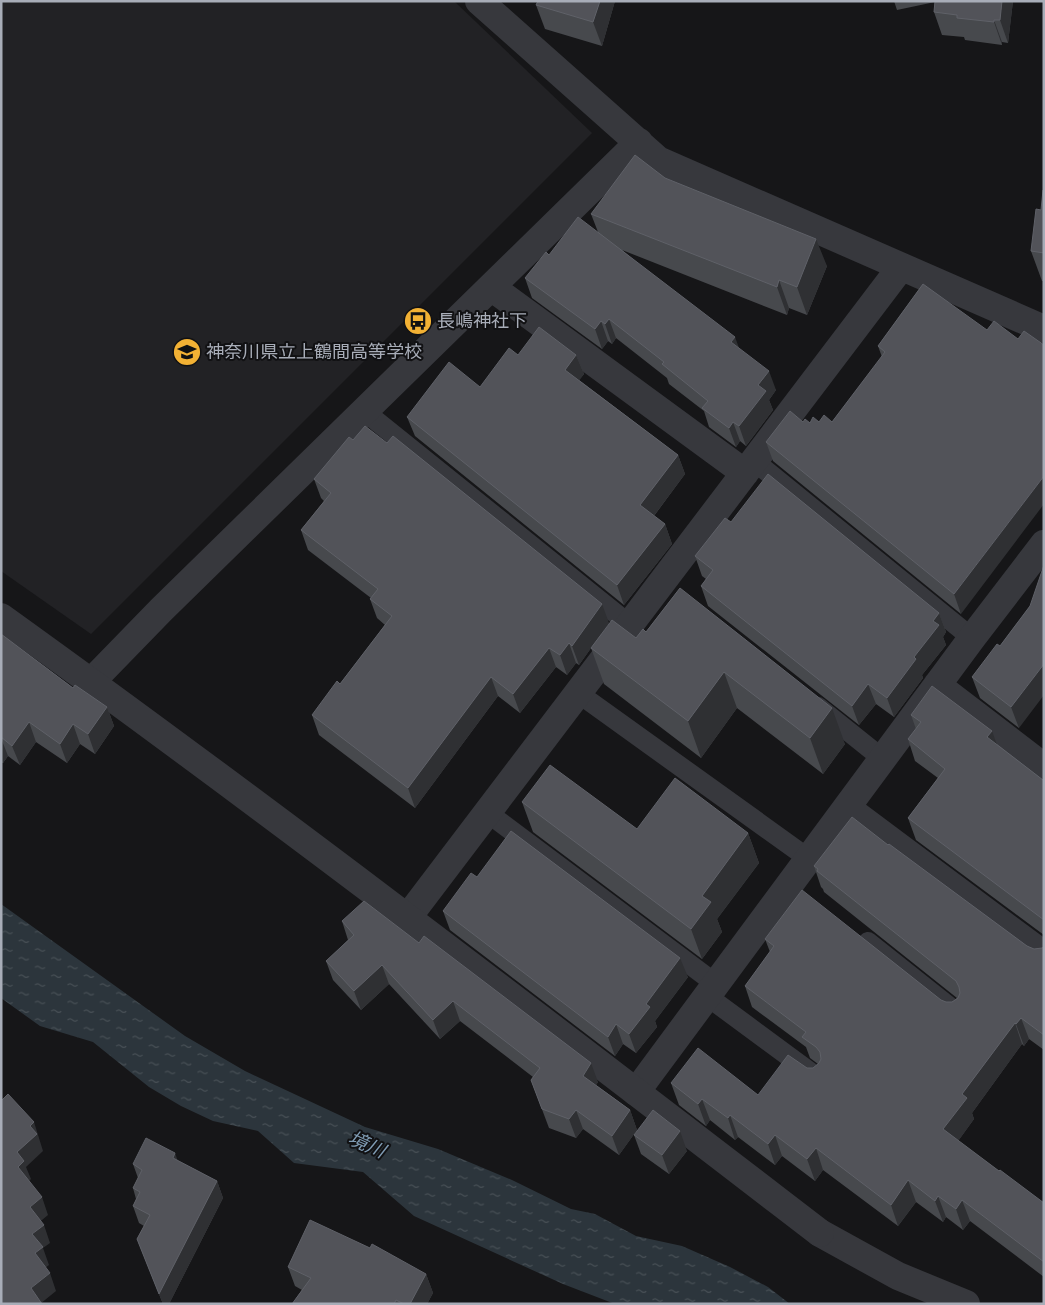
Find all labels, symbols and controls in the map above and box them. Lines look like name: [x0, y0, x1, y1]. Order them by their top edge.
bus stop icon: 長嶋神社下: [403, 306, 433, 336]
place label: 長嶋神社下: [437, 310, 527, 332]
school or university icon: 神奈川県立上鶴間高等学校: [172, 337, 202, 367]
place label: 神奈川県立上鶴間高等学校: [206, 341, 422, 363]
water label: 境川: [345, 1126, 391, 1164]

